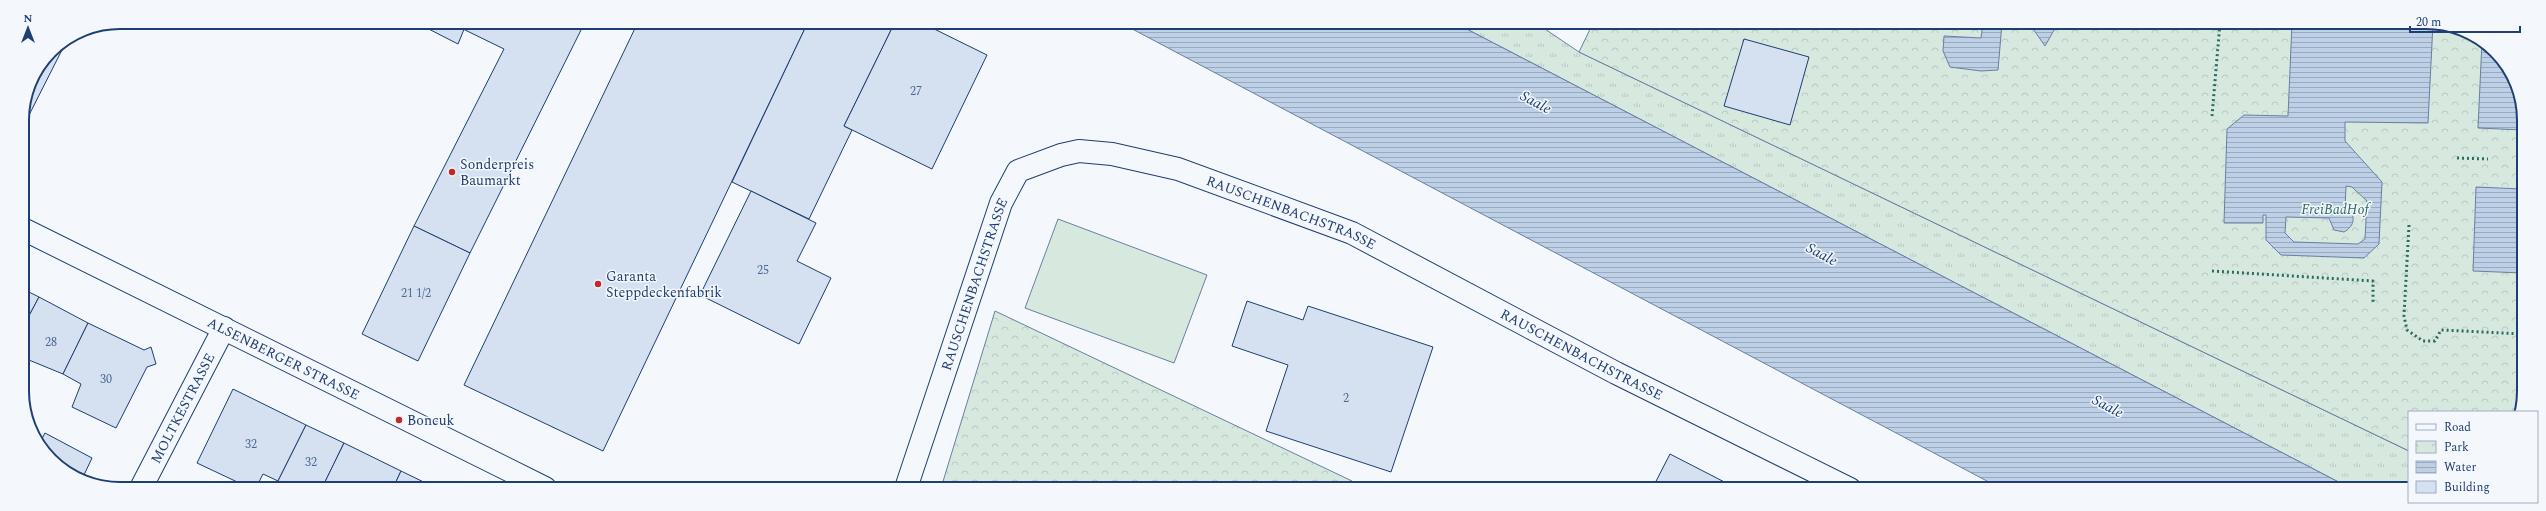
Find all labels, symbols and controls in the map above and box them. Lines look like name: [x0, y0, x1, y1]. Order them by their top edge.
north arrow: [8, 8, 48, 48]
scale bar: [2410, 8, 2520, 34]
text: N: [24, 10, 33, 27]
text: 20 m: [2416, 13, 2441, 32]
house number: 27: [910, 82, 922, 101]
water label: Saale: [1516, 85, 1556, 120]
place label: Sonderpreis Baumarkt: [460, 154, 534, 191]
marker: Sonderpreis Baumarkt: [447, 167, 457, 177]
street label: RAUSCHENBACHSTRASSE: [1203, 170, 1380, 255]
street label: RAUSCHENBACHSTRASSE: [936, 194, 1013, 373]
park label: FreiBadHof: [2301, 199, 2371, 220]
water label: Saale: [1802, 237, 1842, 272]
house number: 25: [757, 261, 769, 280]
place label: Garanta Steppdeckenfabrik: [606, 266, 722, 303]
marker: Garanta Steppdeckenfabrik: [593, 279, 603, 289]
house number: 21 1/2: [401, 284, 431, 303]
street label: RAUSCHENBACHSTRASSE: [1496, 304, 1667, 406]
street label: ALSENBERGER STRASSE: [204, 312, 363, 406]
house number: 28: [45, 333, 57, 352]
street label: MOLTKESTRASSE: [145, 349, 220, 467]
house number: 30: [100, 370, 112, 389]
house number: 2: [1343, 389, 1349, 408]
water label: Saale: [2088, 389, 2128, 424]
place label: Boncuk: [407, 410, 455, 431]
legend: [2408, 411, 2538, 503]
marker: Boncuk: [394, 415, 404, 425]
text: Road: [2444, 418, 2471, 437]
house number: 32: [245, 435, 257, 454]
text: Park: [2444, 438, 2469, 457]
house number: 32: [305, 453, 317, 472]
text: Water: [2444, 458, 2476, 477]
text: Building: [2444, 478, 2490, 497]

